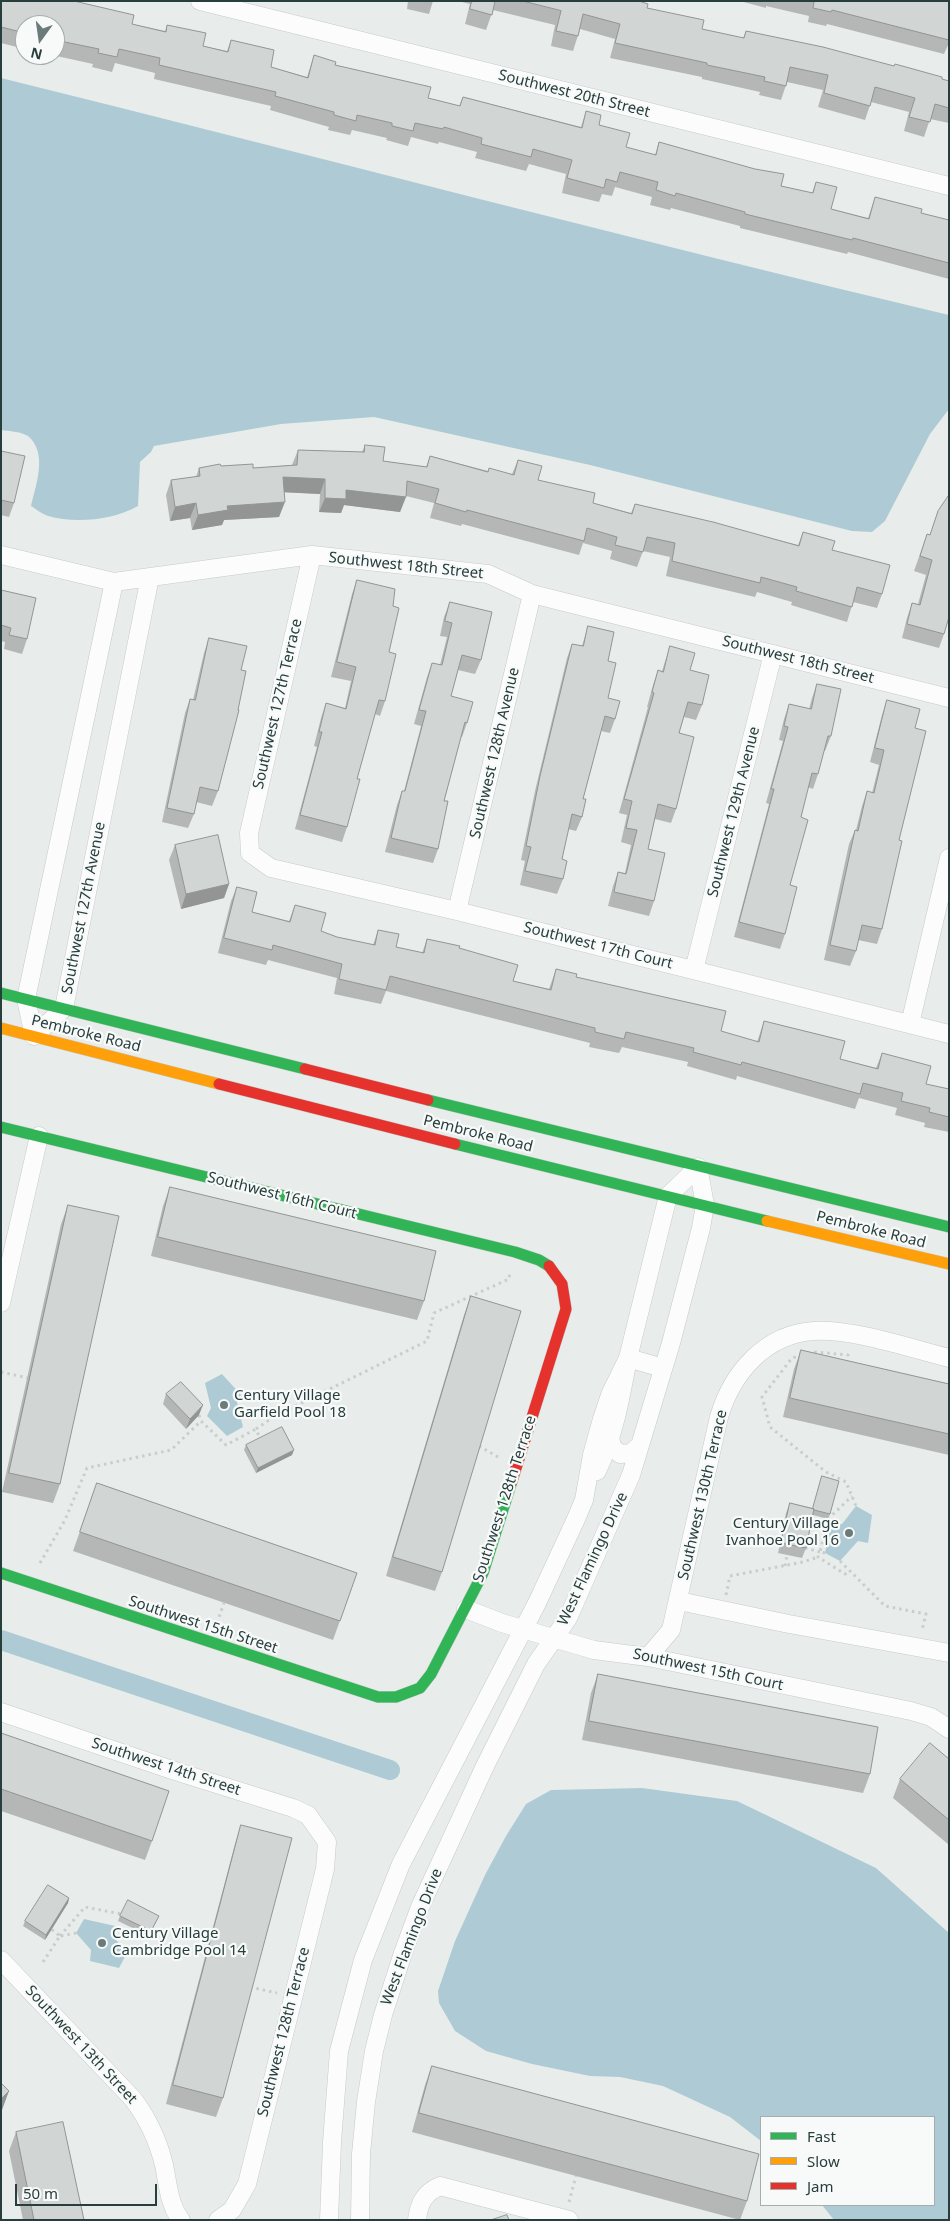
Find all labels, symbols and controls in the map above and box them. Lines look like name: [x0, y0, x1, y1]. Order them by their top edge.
north arrow: [15, 15, 65, 65]
text: N: [29, 43, 44, 65]
street label: Southwest 20th Street: [496, 66, 652, 122]
street label: Southwest 18th Street: [328, 549, 484, 583]
street label: Southwest 127th Terrace: [250, 617, 306, 791]
street label: Southwest 18th Street: [720, 632, 876, 688]
street label: Southwest 128th Avenue: [467, 666, 523, 840]
street label: Southwest 129th Avenue: [704, 725, 764, 899]
street label: Southwest 127th Avenue: [58, 820, 110, 996]
street label: Southwest 17th Court: [522, 919, 674, 973]
street label: Pembroke Road: [29, 1012, 143, 1056]
street label: Pembroke Road: [421, 1112, 535, 1156]
street label: Southwest 16th Court: [206, 1169, 358, 1223]
street label: Pembroke Road: [814, 1208, 928, 1252]
place label: Century Village Garfield Pool 18: [234, 1387, 346, 1422]
marker: Century Village Garfield Pool 18: [218, 1399, 230, 1411]
street label: Southwest 130th Terrace: [675, 1408, 731, 1582]
street label: Southwest 128th Terrace: [470, 1413, 540, 1585]
street label: West Flamingo Drive: [554, 1489, 632, 1629]
place label: Century Village Ivanhoe Pool 16: [726, 1515, 839, 1550]
marker: Century Village Ivanhoe Pool 16: [843, 1527, 855, 1539]
street label: Southwest 15th Street: [126, 1592, 280, 1658]
street label: Southwest 15th Court: [631, 1645, 785, 1695]
street label: Southwest 14th Street: [89, 1734, 243, 1800]
street label: West Flamingo Drive: [378, 1866, 446, 2008]
place label: Century Village Cambridge Pool 14: [112, 1925, 246, 1960]
marker: Century Village Cambridge Pool 14: [96, 1937, 108, 1949]
street label: Southwest 128th Terrace: [254, 1945, 314, 2119]
street label: Southwest 13th Street: [21, 1982, 141, 2108]
legend: [760, 2116, 935, 2206]
text: Fast: [807, 2126, 836, 2146]
text: Slow: [807, 2151, 840, 2171]
scale bar: [18, 2174, 160, 2206]
text: Jam: [807, 2176, 834, 2196]
text: 50 m: [23, 2183, 58, 2203]

